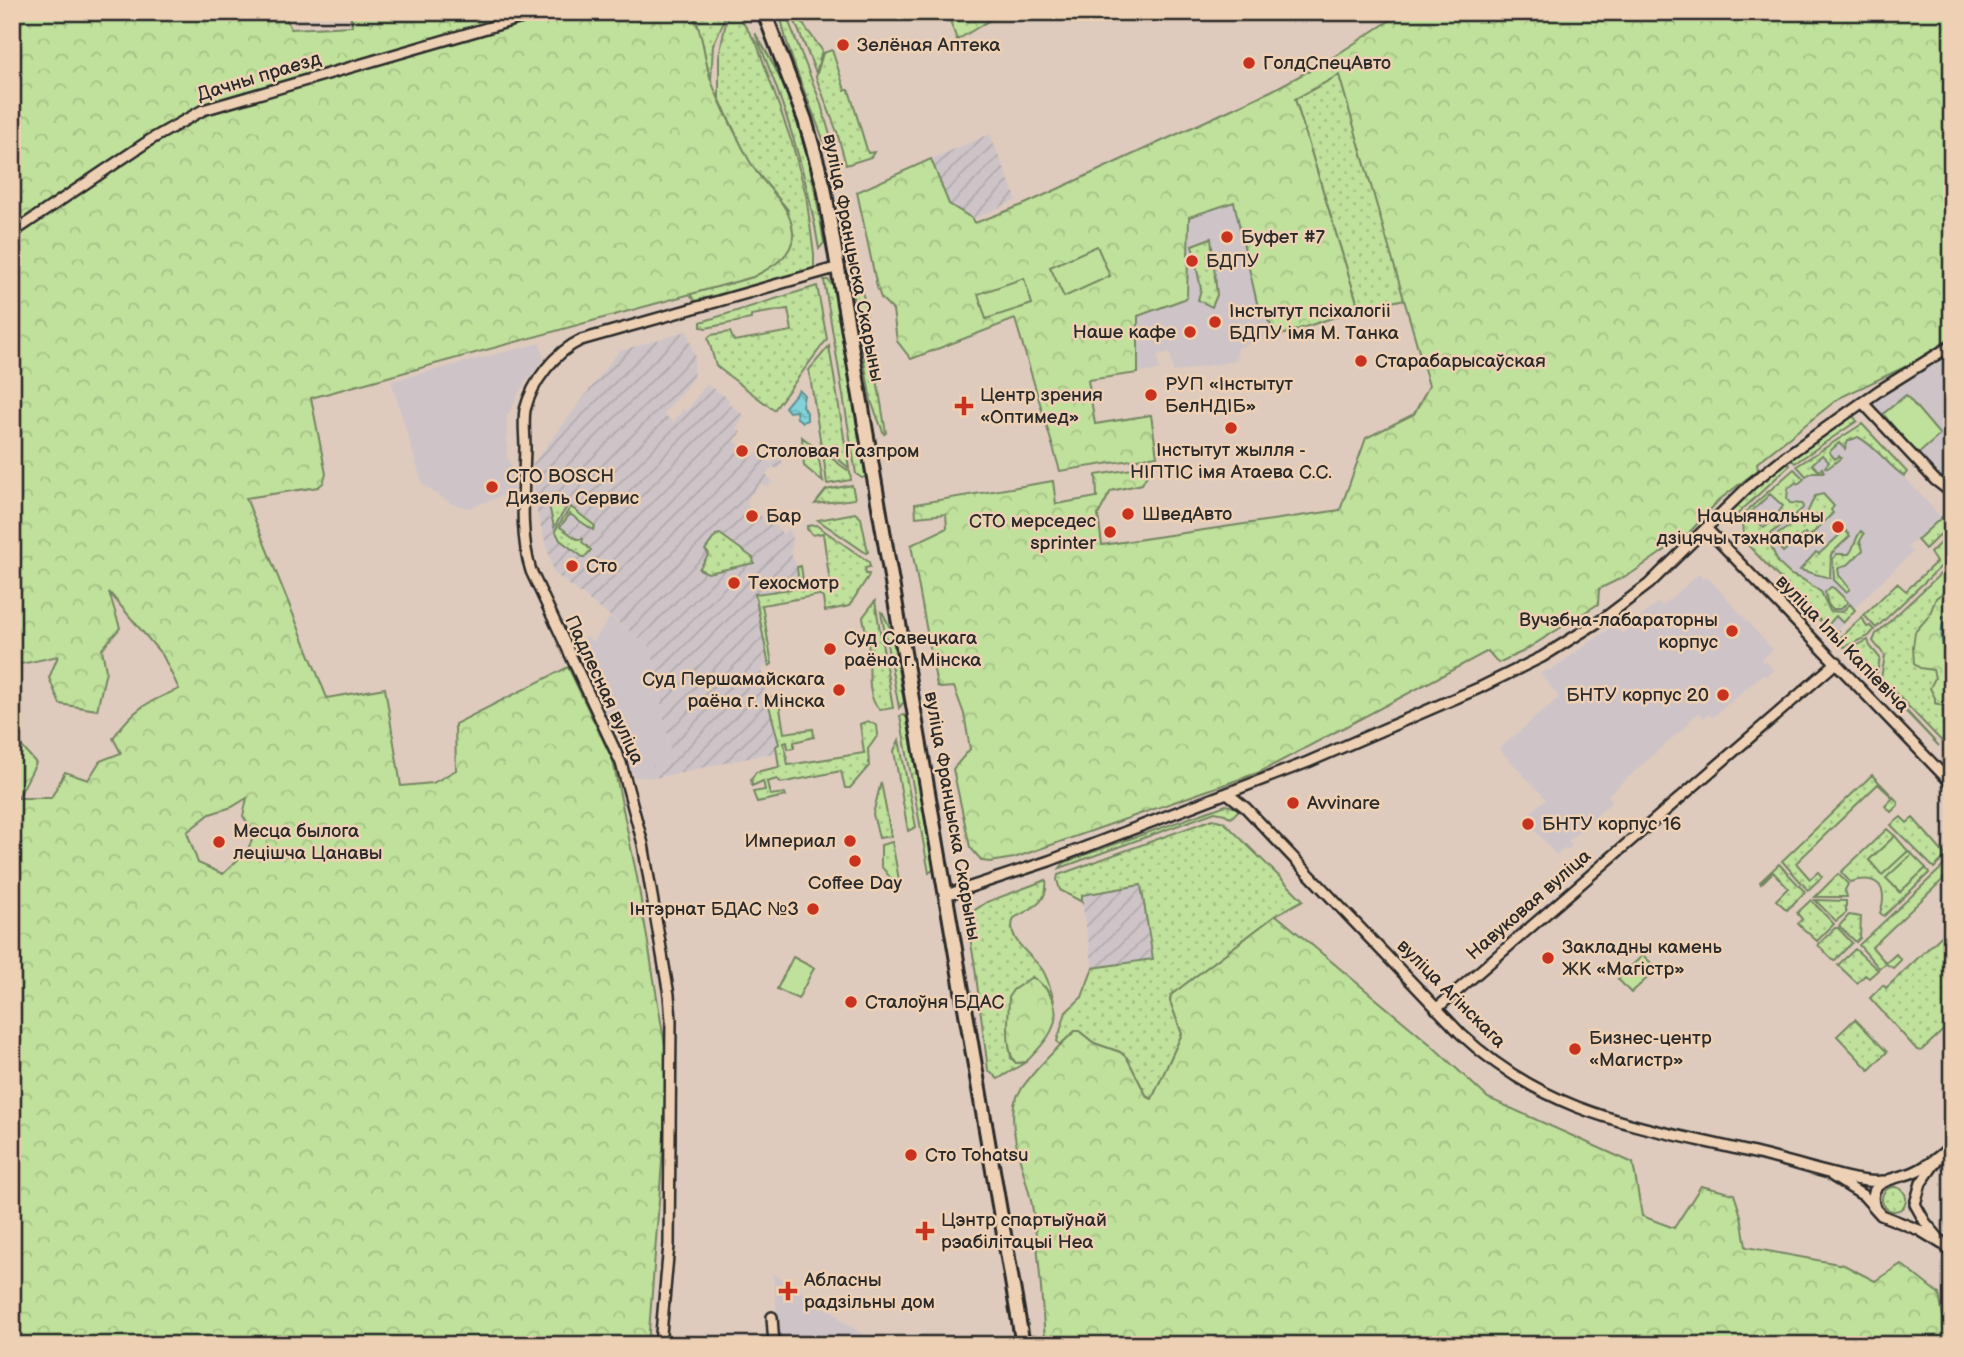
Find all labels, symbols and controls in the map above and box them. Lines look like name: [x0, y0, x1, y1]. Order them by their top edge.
place label: Зелёная Аптека: [857, 34, 1001, 57]
marker: Зелёная Аптека: [835, 37, 851, 53]
street label: Дачны праезд: [194, 47, 324, 107]
place label: ГолдСпецАвто: [1263, 52, 1391, 75]
marker: ГолдСпецАвто: [1241, 55, 1257, 71]
street label: вуліца Францыска Скарыны: [818, 132, 888, 384]
place label: Буфет #7: [1241, 226, 1326, 249]
marker: Буфет #7: [1219, 229, 1235, 245]
place label: БДПУ: [1206, 250, 1259, 273]
marker: БДПУ: [1184, 253, 1200, 269]
place label: Інстытут псіхалогіі БДПУ імя М. Танка: [1229, 300, 1399, 345]
marker: Інстытут псіхалогіі БДПУ імя М. Танка: [1207, 314, 1223, 330]
place label: Наше кафе: [1073, 321, 1176, 344]
marker: Наше кафе: [1182, 324, 1198, 340]
place label: Старабарысаўская: [1375, 350, 1546, 373]
marker: Старабарысаўская: [1353, 353, 1369, 369]
place label: РУП «Інстытут БелНДІБ»: [1165, 373, 1293, 418]
place label: Центр зрения «Оптимед»: [980, 384, 1103, 429]
marker: РУП «Інстытут БелНДІБ»: [1143, 387, 1159, 403]
marker: Центр зрения «Оптимед»: [954, 396, 974, 416]
marker: Інстытут жылля - НІПТІС імя Атаева С.С.: [1223, 420, 1239, 436]
place label: Інстытут жылля - НІПТІС імя Атаева С.С.: [1130, 439, 1332, 484]
place label: Столовая Газпром: [756, 440, 920, 463]
marker: Столовая Газпром: [734, 443, 750, 459]
place label: СТО BOSCH Дизель Сервис: [506, 465, 640, 510]
marker: СТО BOSCH Дизель Сервис: [484, 479, 500, 495]
place label: ШведАвто: [1142, 503, 1232, 526]
place label: Бар: [766, 505, 801, 528]
place label: Нацыянальны дзіцячы тэхнапарк: [1656, 505, 1824, 550]
marker: ШведАвто: [1120, 506, 1136, 522]
marker: Бар: [744, 508, 760, 524]
place label: СТО мерседес sprinter: [969, 510, 1097, 555]
marker: Нацыянальны дзіцячы тэхнапарк: [1830, 519, 1846, 535]
marker: СТО мерседес sprinter: [1102, 524, 1118, 540]
place label: Сто: [586, 555, 617, 578]
marker: Сто: [564, 558, 580, 574]
street label: вуліца Ільі Капіевіча: [1770, 570, 1914, 718]
place label: Техосмотр: [748, 572, 839, 595]
marker: Техосмотр: [726, 575, 742, 591]
place label: Вучэбна-лабараторны корпус: [1519, 609, 1719, 654]
street label: Падлесная вуліца: [559, 612, 649, 768]
marker: Вучэбна-лабараторны корпус: [1724, 623, 1740, 639]
place label: Суд Савецкага раёна г. Мінска: [844, 627, 981, 672]
marker: Суд Савецкага раёна г. Мінска: [822, 641, 838, 657]
place label: Суд Першамайскага раёна г. Мінска: [642, 668, 825, 713]
marker: Суд Першамайскага раёна г. Мінска: [831, 682, 847, 698]
place label: БНТУ корпус 20: [1566, 684, 1709, 707]
marker: БНТУ корпус 20: [1715, 687, 1731, 703]
street label: вуліца Францыска Скарыны: [919, 690, 985, 942]
place label: Avvinare: [1307, 792, 1380, 815]
marker: Avvinare: [1285, 795, 1301, 811]
place label: БНТУ корпус 16: [1542, 813, 1681, 836]
marker: БНТУ корпус 16: [1520, 816, 1536, 832]
place label: Месца былога лецішча Цанавы: [233, 820, 382, 865]
place label: Империал: [744, 830, 836, 853]
marker: Империал: [842, 833, 858, 849]
marker: Месца былога лецішча Цанавы: [211, 834, 227, 850]
street label: Навуковая вуліца: [1462, 845, 1596, 965]
marker: Coffee Day: [847, 853, 863, 869]
place label: Coffee Day: [808, 872, 903, 895]
place label: Інтэрнат БДАС №3: [629, 898, 799, 921]
marker: Інтэрнат БДАС №3: [805, 901, 821, 917]
street label: вуліца Агінскага: [1392, 935, 1510, 1053]
place label: Закладны камень ЖК «Магістр»: [1562, 936, 1722, 981]
marker: Закладны камень ЖК «Магістр»: [1540, 950, 1556, 966]
place label: Сталоўня БДАС: [865, 991, 1005, 1014]
marker: Сталоўня БДАС: [843, 994, 859, 1010]
place label: Бизнес-центр «Магистр»: [1589, 1027, 1712, 1072]
marker: Бизнес-центр «Магистр»: [1567, 1041, 1583, 1057]
place label: Сто Tohatsu: [925, 1144, 1028, 1167]
marker: Сто Tohatsu: [903, 1147, 919, 1163]
place label: Цэнтр спартыўнай рэабілітацыі Неа: [941, 1209, 1107, 1254]
marker: Цэнтр спартыўнай рэабілітацыі Неа: [915, 1221, 935, 1241]
place label: Абласны радзільны дом: [803, 1269, 935, 1314]
marker: Абласны радзільны дом: [778, 1281, 798, 1301]

